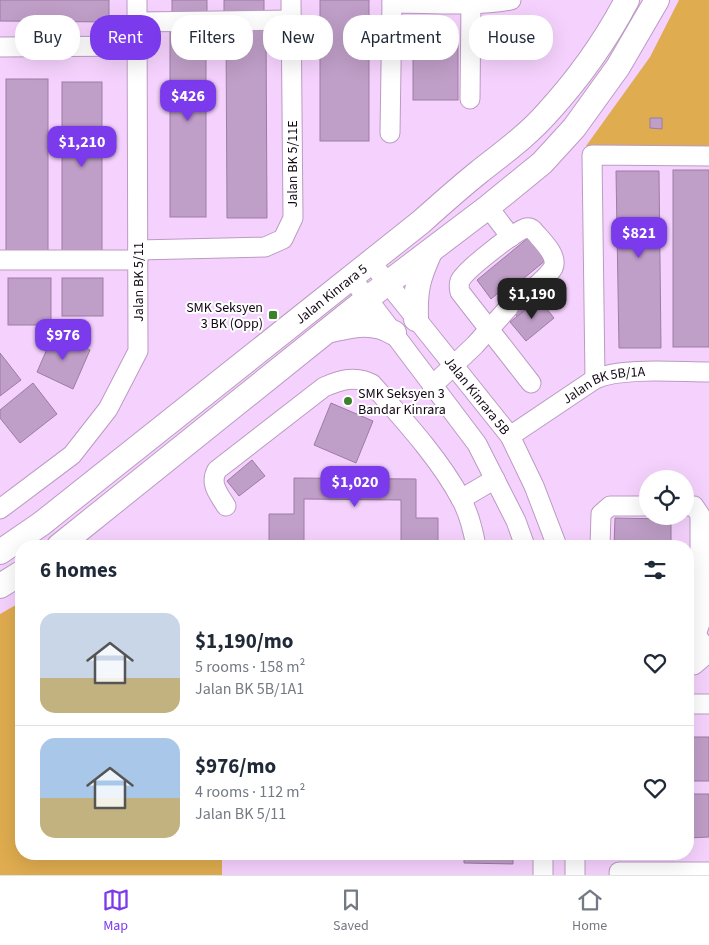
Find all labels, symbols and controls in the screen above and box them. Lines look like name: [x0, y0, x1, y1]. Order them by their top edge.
chip: Buy: [15, 15, 80, 60]
chip: Rent: [90, 15, 161, 60]
chip: Filters: [171, 15, 253, 60]
chip: New: [263, 15, 333, 60]
chip: Apartment: [343, 15, 459, 60]
chip: House: [469, 15, 553, 60]
pin: $426: [158, 80, 218, 122]
text: $426: [171, 85, 205, 107]
street label: Jalan BK 5/11E: [283, 120, 303, 208]
pin: $1,210: [41, 126, 123, 168]
text: $1,210: [58, 131, 106, 153]
pin: $821: [609, 216, 669, 259]
text: $821: [622, 222, 656, 244]
street label: Jalan BK 5/11: [129, 242, 149, 322]
street label: Jalan Kinrara 5: [291, 259, 372, 329]
pin: $1,190: [491, 278, 573, 320]
text: $1,190: [508, 283, 556, 305]
place label: SMK Seksyen 3 BK (Opp): [186, 298, 263, 334]
marker: SMK Seksyen 3 BK (Opp): [267, 309, 279, 321]
pin: $976: [33, 318, 93, 361]
text: $976: [46, 324, 80, 346]
street label: Jalan Kinrara 5B: [439, 352, 514, 439]
street label: Jalan BK 5B/1A: [559, 362, 646, 409]
place label: SMK Seksyen 3 Bandar Kinrara: [358, 384, 446, 420]
marker: SMK Seksyen 3 Bandar Kinrara: [342, 395, 354, 407]
pin: $1,020: [314, 466, 396, 508]
map controls: [639, 470, 694, 525]
button: locate: [639, 470, 694, 525]
text: $1,020: [331, 471, 379, 493]
text: 6 homes: [40, 555, 117, 585]
icon: filters: [641, 556, 669, 584]
text: $1,190/mo: [195, 626, 294, 656]
icon: home: [80, 633, 140, 693]
icon: heart: [641, 649, 669, 677]
text: 5 rooms · 158 m²: [195, 656, 305, 678]
text: Jalan BK 5B/1A1: [195, 678, 304, 700]
text: $976/mo: [195, 751, 276, 781]
icon: home: [80, 758, 140, 818]
icon: heart: [641, 774, 669, 802]
text: 4 rooms · 112 m²: [195, 781, 305, 803]
text: Jalan BK 5/11: [195, 803, 286, 825]
tab: Map: [102, 886, 130, 936]
tab: Saved: [333, 886, 369, 936]
tab: Home: [572, 886, 607, 936]

